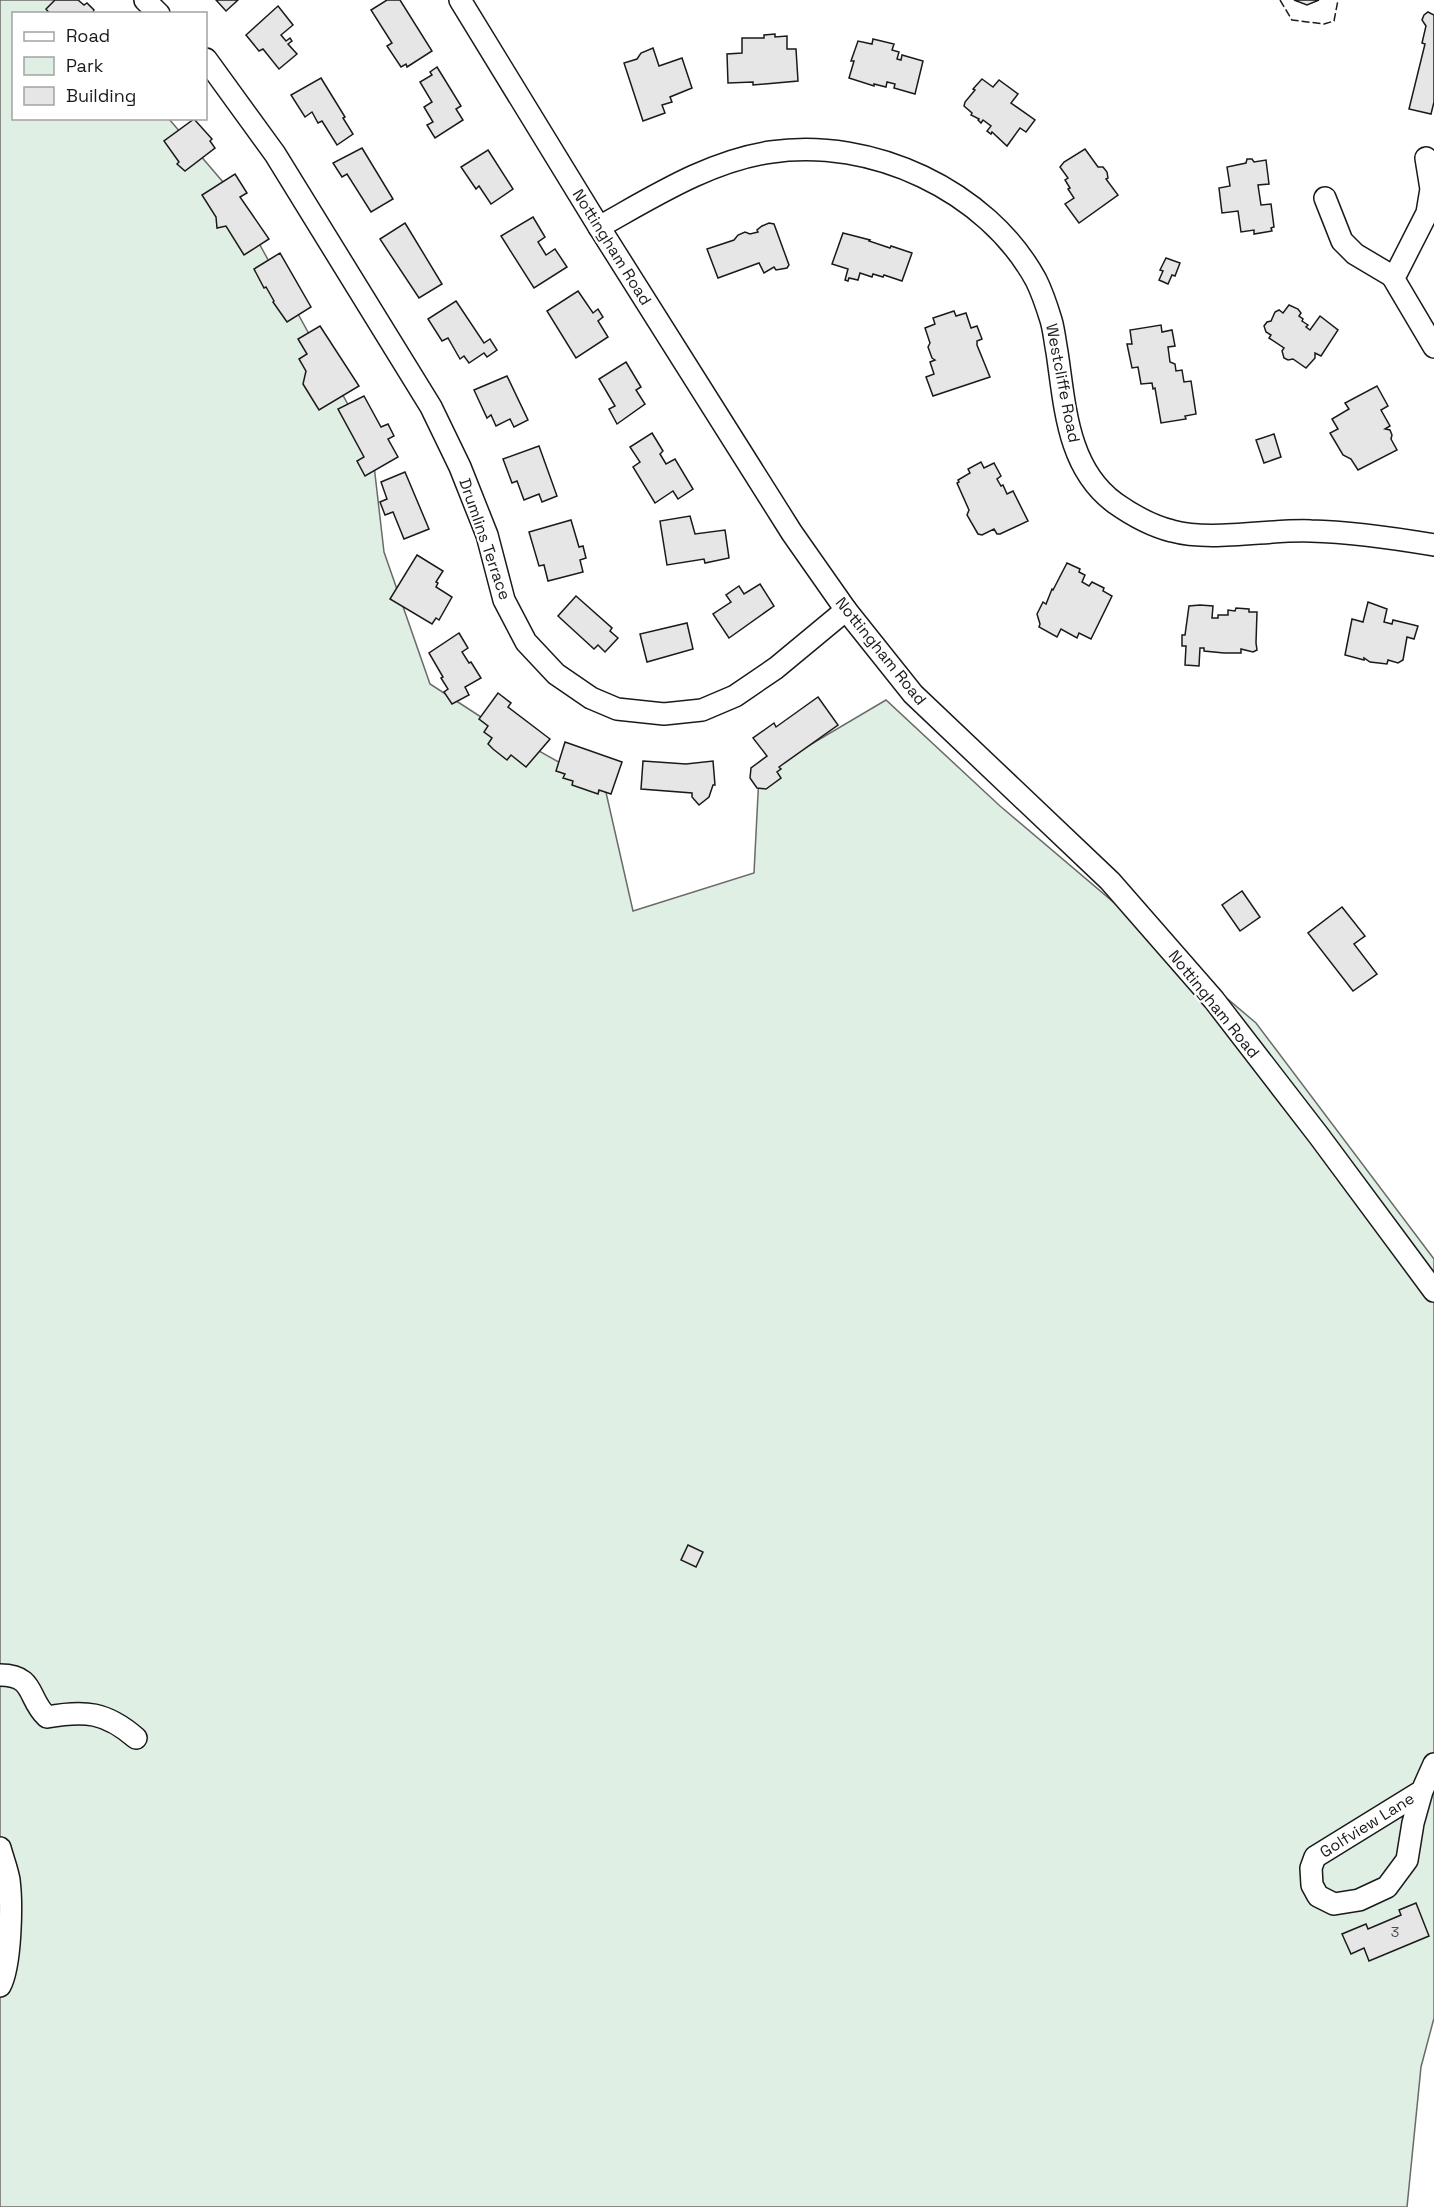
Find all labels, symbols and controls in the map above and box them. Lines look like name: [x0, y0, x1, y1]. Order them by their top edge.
legend: [12, 12, 207, 120]
text: Road: [66, 24, 110, 47]
text: Park: [66, 54, 104, 77]
text: Building: [66, 84, 136, 107]
street label: Nottingham Road: [568, 185, 656, 309]
street label: Westcliffe Road: [1041, 322, 1085, 444]
street label: Drumlins Terrace: [454, 476, 516, 602]
street label: Nottingham Road: [831, 593, 931, 709]
street label: Nottingham Road: [1164, 946, 1264, 1062]
street label: Golfview Lane: [1316, 1788, 1418, 1862]
house number: 3: [1391, 1923, 1399, 1941]

